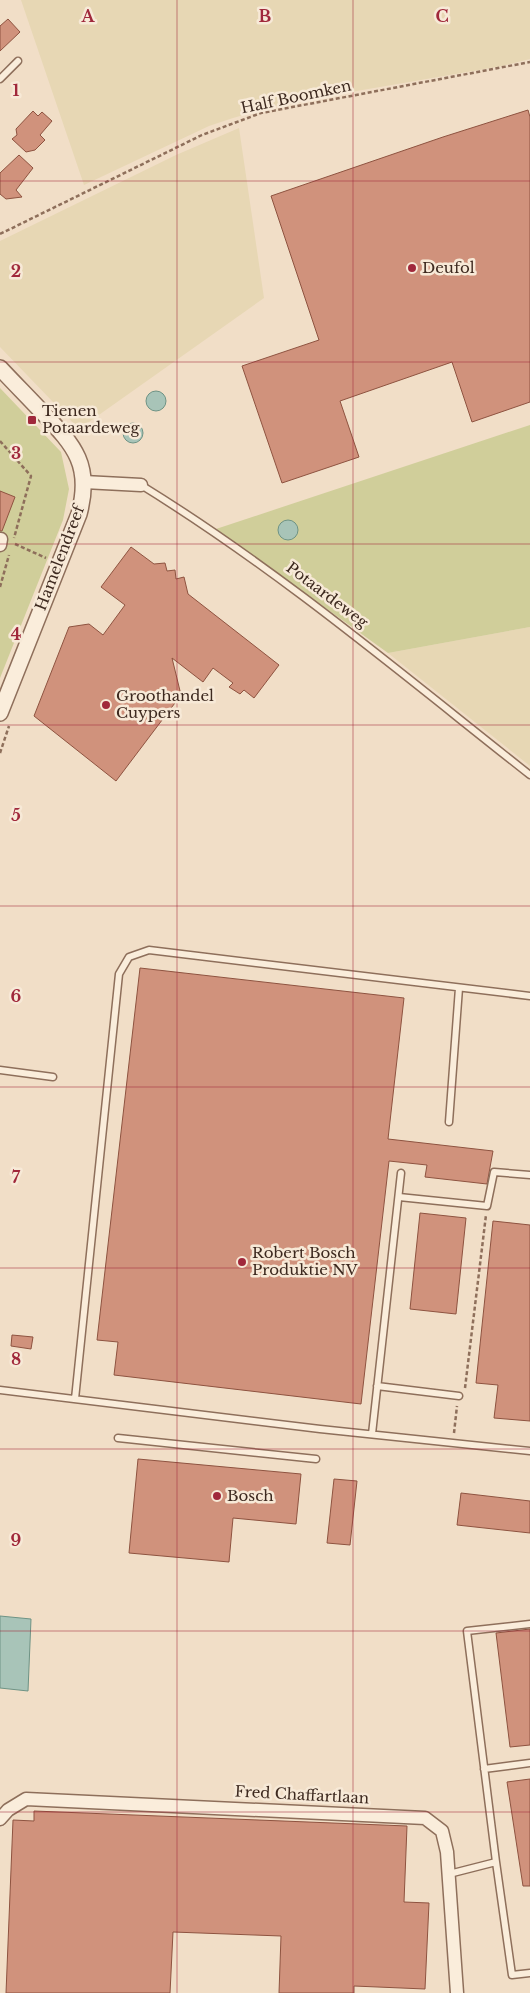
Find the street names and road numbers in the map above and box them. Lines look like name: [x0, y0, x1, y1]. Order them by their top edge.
street label: Half Boomken: [239, 76, 353, 117]
street label: Hamelendreef: [31, 501, 89, 613]
street label: Potaardeweg: [283, 558, 373, 632]
street label: Fred Chaffartlaan: [234, 1781, 370, 1808]

